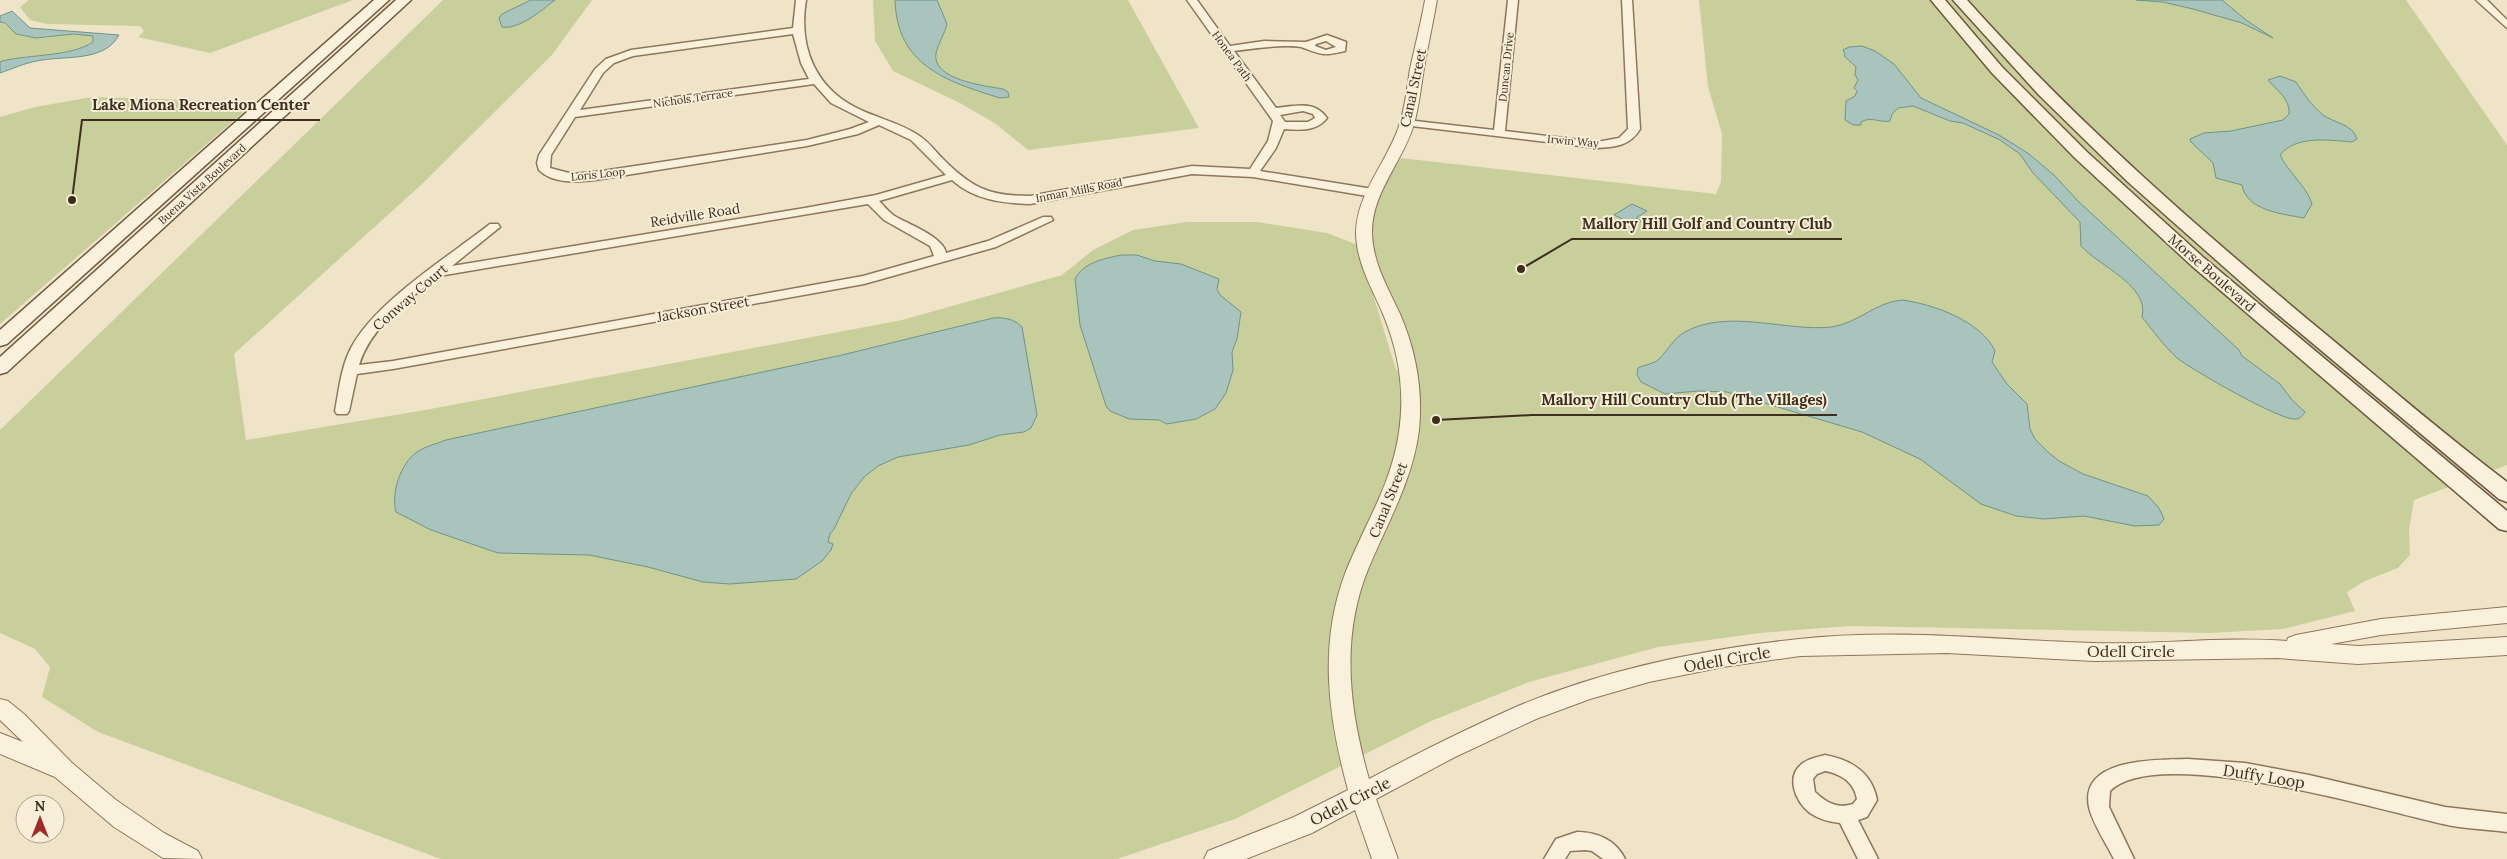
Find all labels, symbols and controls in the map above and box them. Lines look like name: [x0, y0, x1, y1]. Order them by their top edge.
street label: Honea Path: [1209, 28, 1255, 84]
street label: Duncan Drive: [1495, 31, 1517, 103]
street label: Canal Street: [1396, 46, 1430, 129]
street label: Nichols Terrace: [652, 85, 734, 111]
callout: Lake Miona Recreation Center: [82, 90, 320, 120]
text: Lake Miona Recreation Center: [92, 95, 311, 114]
street label: Irwin Way: [1547, 132, 1600, 150]
street label: Buena Vista Boulevard: [155, 140, 249, 227]
street label: Loris Loop: [570, 164, 626, 184]
street label: Inman Mills Road: [1034, 175, 1124, 205]
street label: Reidville Road: [649, 199, 741, 231]
callout: Mallory Hill Golf and Country Club: [1572, 209, 1842, 239]
text: Mallory Hill Golf and Country Club: [1582, 214, 1833, 233]
street label: Morse Boulevard: [2165, 230, 2259, 316]
street label: Conway Court: [369, 259, 452, 334]
street label: Jackson Street: [654, 292, 751, 326]
callout: Mallory Hill Country Club (The Villages): [1532, 385, 1837, 415]
text: Mallory Hill Country Club (The Villages): [1541, 390, 1827, 410]
street label: Canal Street: [1365, 459, 1412, 540]
street label: Odell Circle: [1682, 641, 1772, 676]
street label: Odell Circle: [2087, 641, 2175, 661]
street label: Duffy Loop: [2222, 760, 2306, 792]
street label: Odell Circle: [1306, 772, 1394, 830]
north arrow: [15, 794, 65, 844]
text: N: [35, 797, 46, 815]

